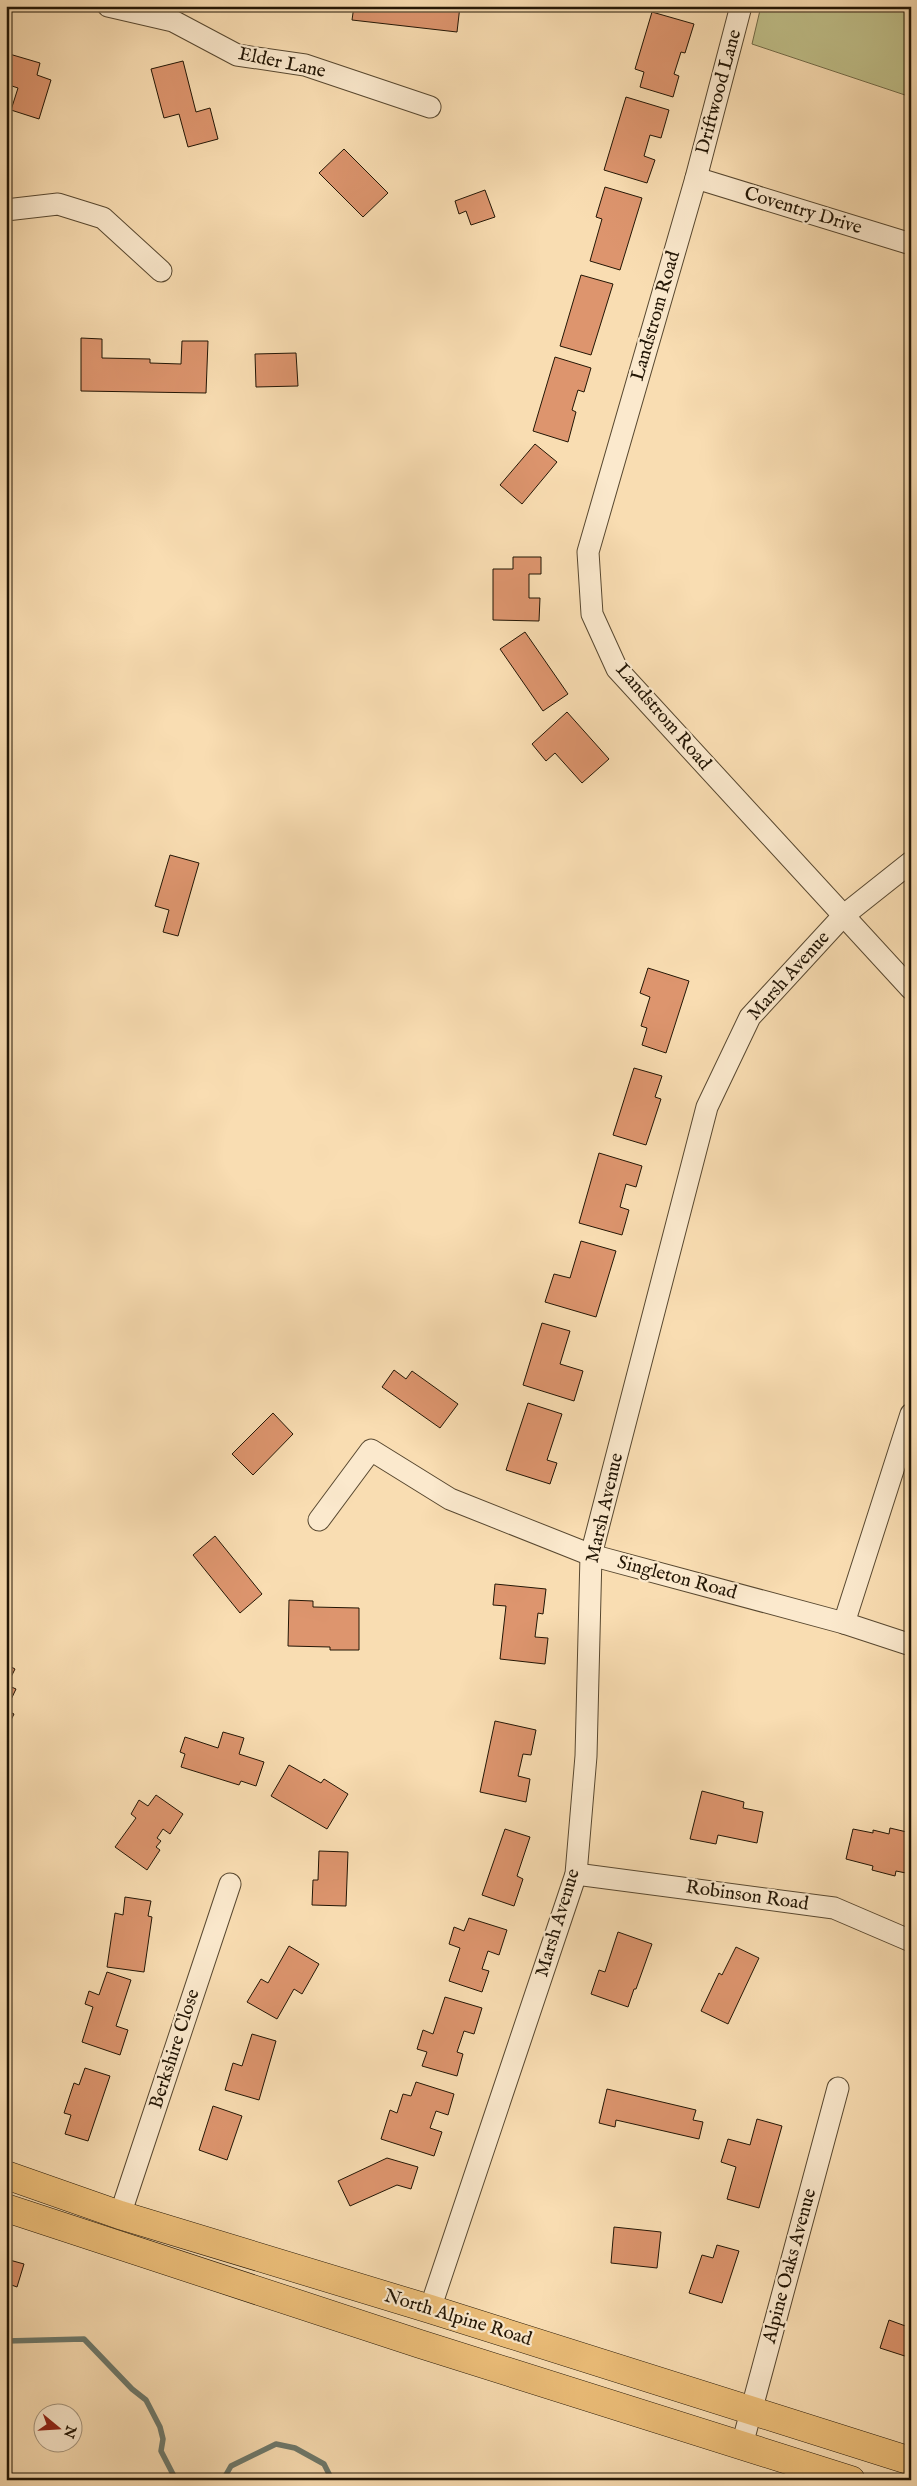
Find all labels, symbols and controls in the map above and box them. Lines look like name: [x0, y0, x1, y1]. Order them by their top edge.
street label: Driftwood Lane: [691, 27, 747, 157]
street label: Elder Lane: [236, 42, 328, 84]
street label: Coventry Drive: [741, 182, 865, 240]
street label: Landstrom Road: [626, 247, 686, 384]
street label: Landstrom Road: [610, 658, 717, 776]
street label: Marsh Avenue: [743, 926, 836, 1026]
street label: Marsh Avenue: [581, 1450, 629, 1565]
street label: Singleton Road: [615, 1550, 740, 1606]
street label: Marsh Avenue: [530, 1866, 586, 1980]
street label: Robinson Road: [684, 1875, 811, 1917]
street label: Berkshire Close: [144, 1986, 206, 2112]
street label: Alpine Oaks Avenue: [758, 2186, 822, 2347]
street label: North Alpine Road: [381, 2284, 536, 2352]
north arrow: [32, 2404, 82, 2454]
text: N: [59, 2422, 80, 2440]

